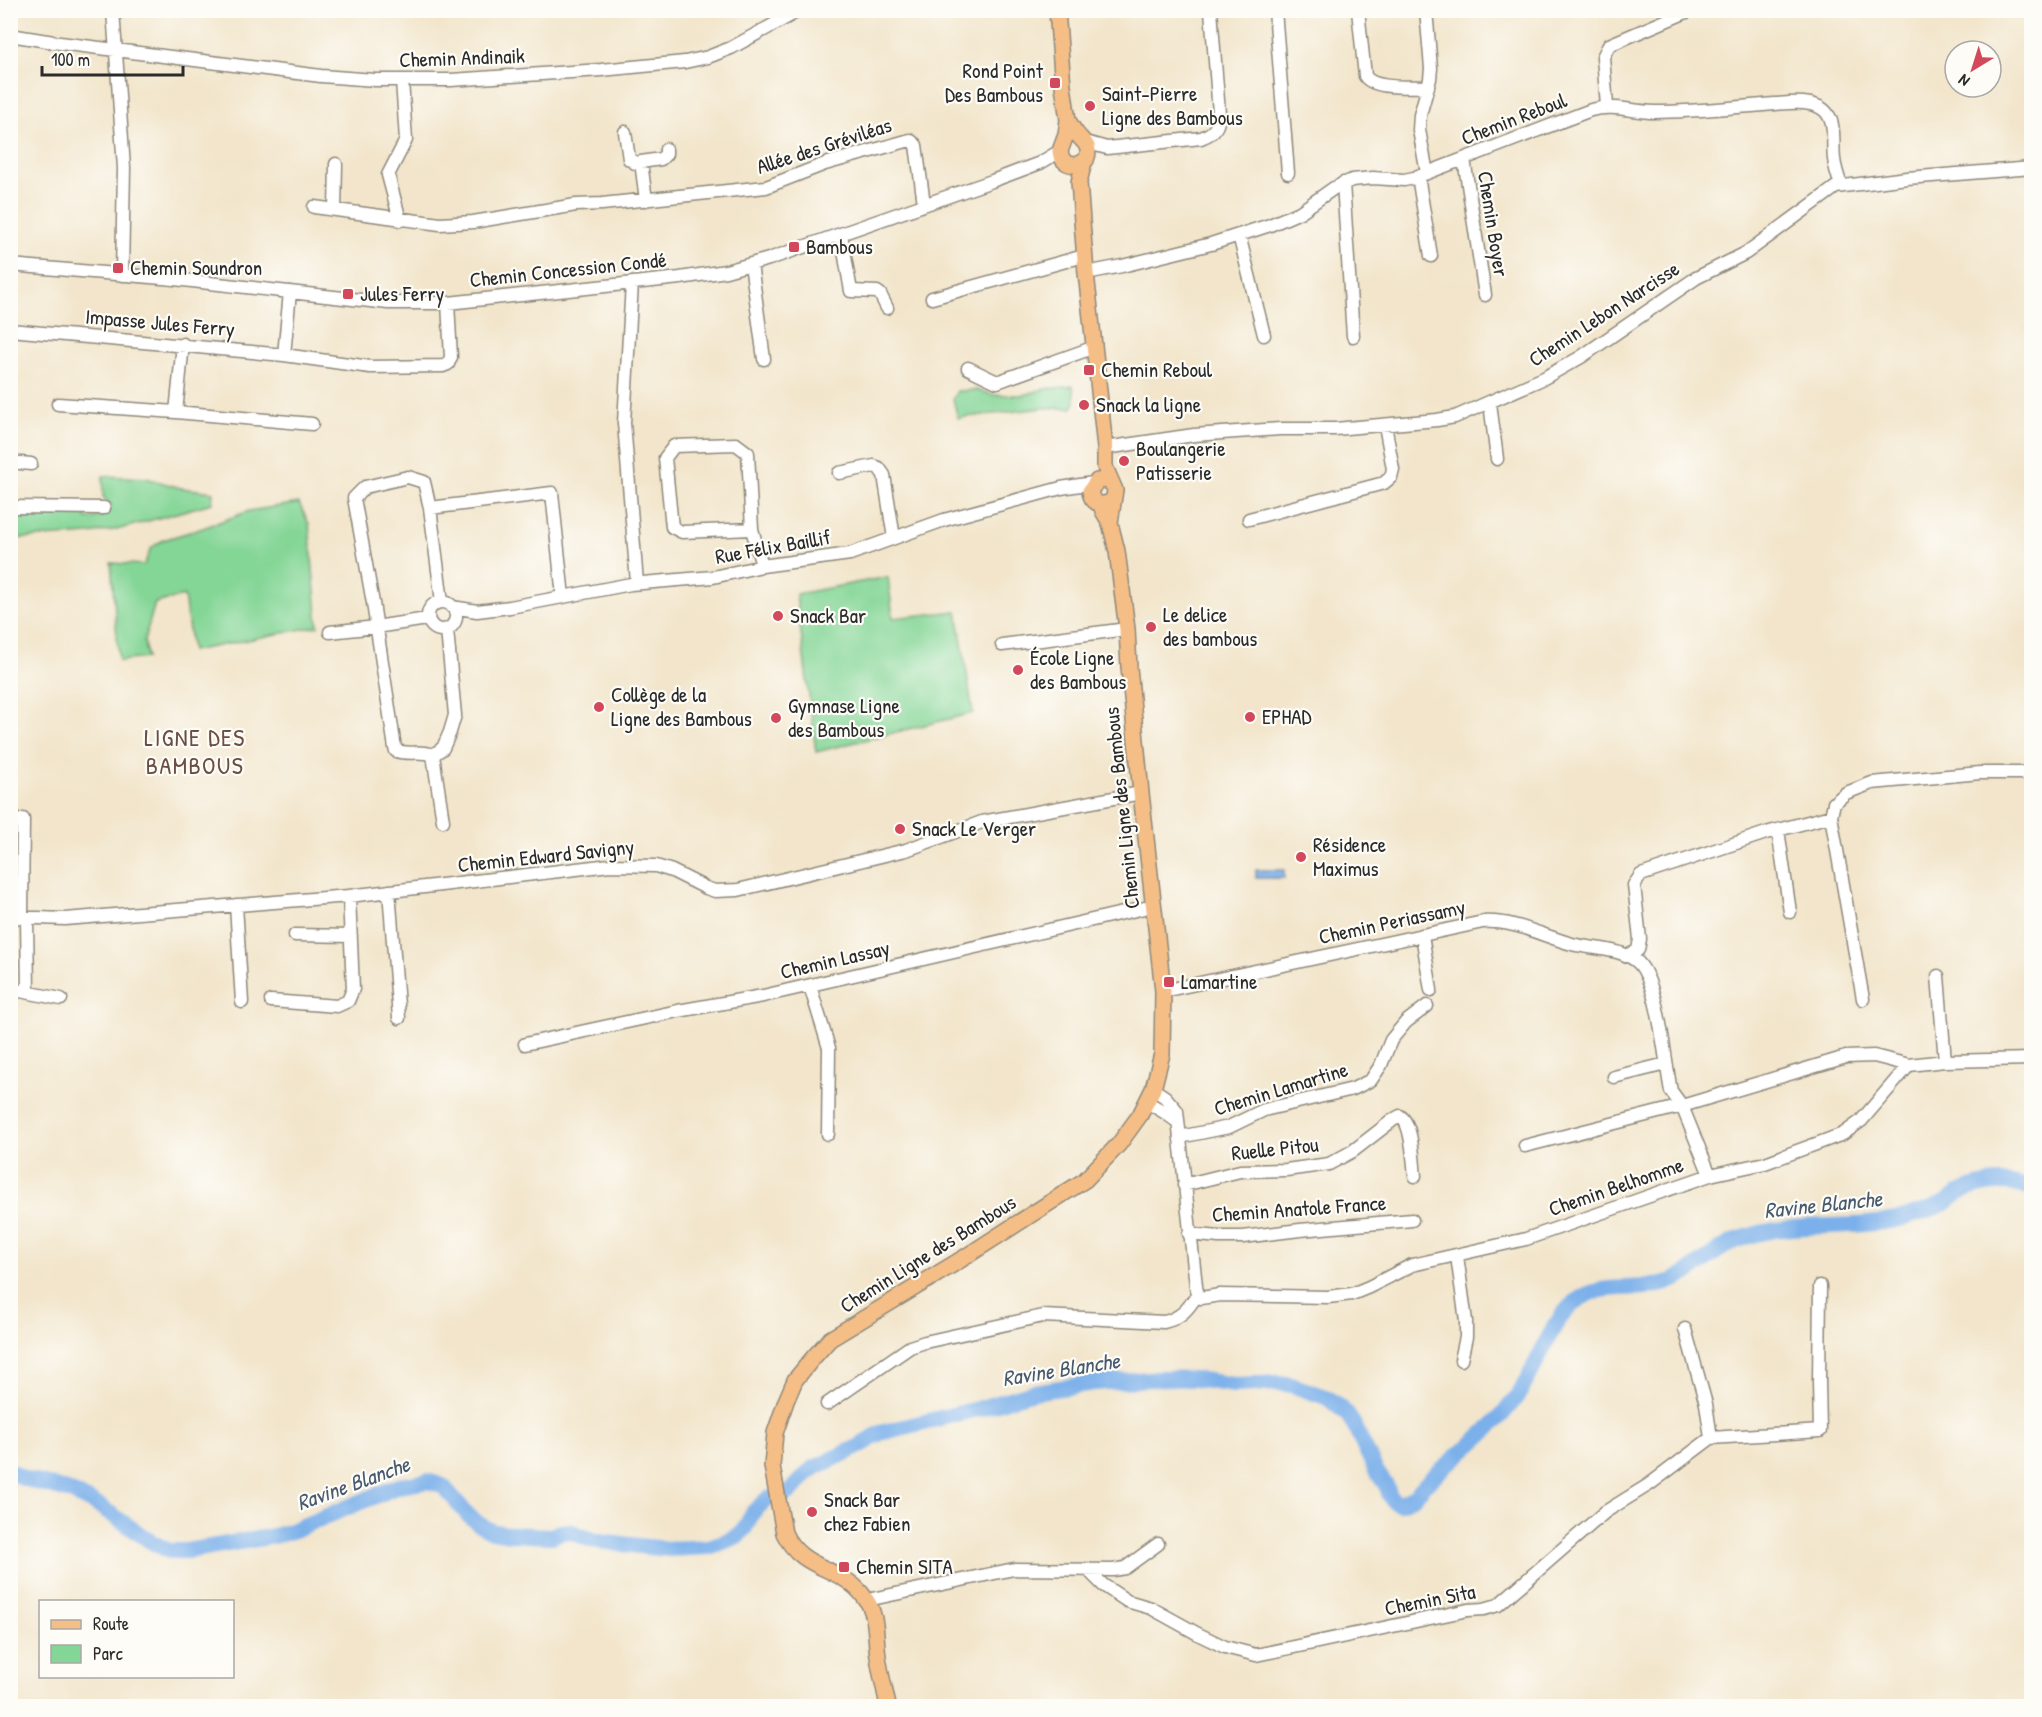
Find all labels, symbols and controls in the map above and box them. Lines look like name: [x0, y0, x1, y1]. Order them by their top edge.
scale bar: [42, 39, 183, 77]
north arrow: [1943, 39, 2003, 99]
street label: Chemin Andinaik: [399, 41, 526, 74]
text: 100 m: [51, 47, 90, 72]
place label: Rond Point Des Bambous: [945, 56, 1044, 109]
text: N: [1953, 69, 1974, 92]
marker: Rond Point Des Bambous: [1048, 76, 1062, 90]
place label: Saint-Pierre Ligne des Bambous: [1102, 79, 1243, 132]
street label: Chemin Reboul: [1457, 85, 1571, 152]
marker: Saint-Pierre Ligne des Bambous: [1083, 99, 1097, 113]
street label: Allée des Gréviléas: [753, 110, 895, 181]
street label: Chemin Boyer: [1471, 169, 1516, 279]
place label: Bambous: [806, 232, 873, 261]
marker: Bambous: [787, 240, 801, 254]
street label: Chemin Concession Condé: [468, 245, 668, 294]
place label: Chemin Soundron: [130, 253, 262, 282]
street label: Chemin Lebon Narcisse: [1523, 254, 1685, 373]
marker: Chemin Soundron: [111, 261, 125, 275]
place label: Jules Ferry: [360, 279, 444, 308]
marker: Jules Ferry: [341, 287, 355, 301]
street label: Impasse Jules Ferry: [84, 302, 236, 343]
place label: Chemin Reboul: [1101, 355, 1212, 384]
marker: Chemin Reboul: [1082, 363, 1096, 377]
place label: Snack la ligne: [1096, 390, 1201, 419]
marker: Snack la ligne: [1077, 398, 1091, 412]
place label: Boulangerie Patisserie: [1136, 434, 1226, 487]
marker: Boulangerie Patisserie: [1117, 454, 1131, 468]
street label: Rue Félix Baillif: [713, 522, 833, 571]
place label: Le delice des bambous: [1163, 600, 1257, 653]
place label: Snack Bar: [790, 601, 866, 630]
marker: Snack Bar: [771, 609, 785, 623]
marker: Le delice des bambous: [1144, 620, 1158, 634]
place label: École Ligne des Bambous: [1030, 643, 1126, 696]
marker: École Ligne des Bambous: [1011, 663, 1025, 677]
place label: Collège de la Ligne des Bambous: [611, 680, 752, 733]
place label: Gymnase Ligne des Bambous: [788, 691, 900, 744]
marker: Collège de la Ligne des Bambous: [592, 700, 606, 714]
place label: EPHAD: [1262, 702, 1311, 731]
street label: Chemin Ligne des Bambous: [1096, 706, 1147, 910]
marker: EPHAD: [1243, 710, 1257, 724]
marker: Gymnase Ligne des Bambous: [769, 711, 783, 725]
district label: LIGNE DES BAMBOUS: [144, 721, 246, 781]
place label: Snack Le Verger: [912, 814, 1036, 843]
marker: Snack Le Verger: [893, 822, 907, 836]
place label: Résidence Maximus: [1313, 830, 1386, 883]
street label: Chemin Edward Savigny: [456, 832, 636, 879]
marker: Résidence Maximus: [1294, 850, 1308, 864]
street label: Chemin Periassamy: [1316, 892, 1468, 951]
street label: Chemin Lassay: [777, 933, 892, 986]
place label: Lamartine: [1181, 967, 1257, 996]
marker: Lamartine: [1162, 975, 1176, 989]
street label: Chemin Lamartine: [1210, 1054, 1351, 1123]
street label: Ruelle Pitou: [1230, 1129, 1321, 1167]
street label: Chemin Belhomme: [1545, 1150, 1687, 1223]
water label: Ravine Blanche: [1763, 1183, 1885, 1225]
street label: Chemin Ligne des Bambous: [834, 1188, 1021, 1320]
street label: Chemin Anatole France: [1211, 1188, 1387, 1229]
water label: Ravine Blanche: [1000, 1345, 1123, 1393]
water label: Ravine Blanche: [292, 1448, 415, 1517]
place label: Snack Bar chez Fabien: [824, 1485, 910, 1538]
marker: Snack Bar chez Fabien: [805, 1505, 819, 1519]
place label: Chemin SITA: [856, 1552, 953, 1581]
marker: Chemin SITA: [837, 1560, 851, 1574]
street label: Chemin Sita: [1382, 1577, 1478, 1623]
legend: [39, 1600, 234, 1678]
text: Route: [93, 1611, 129, 1636]
text: Parc: [93, 1641, 123, 1666]

